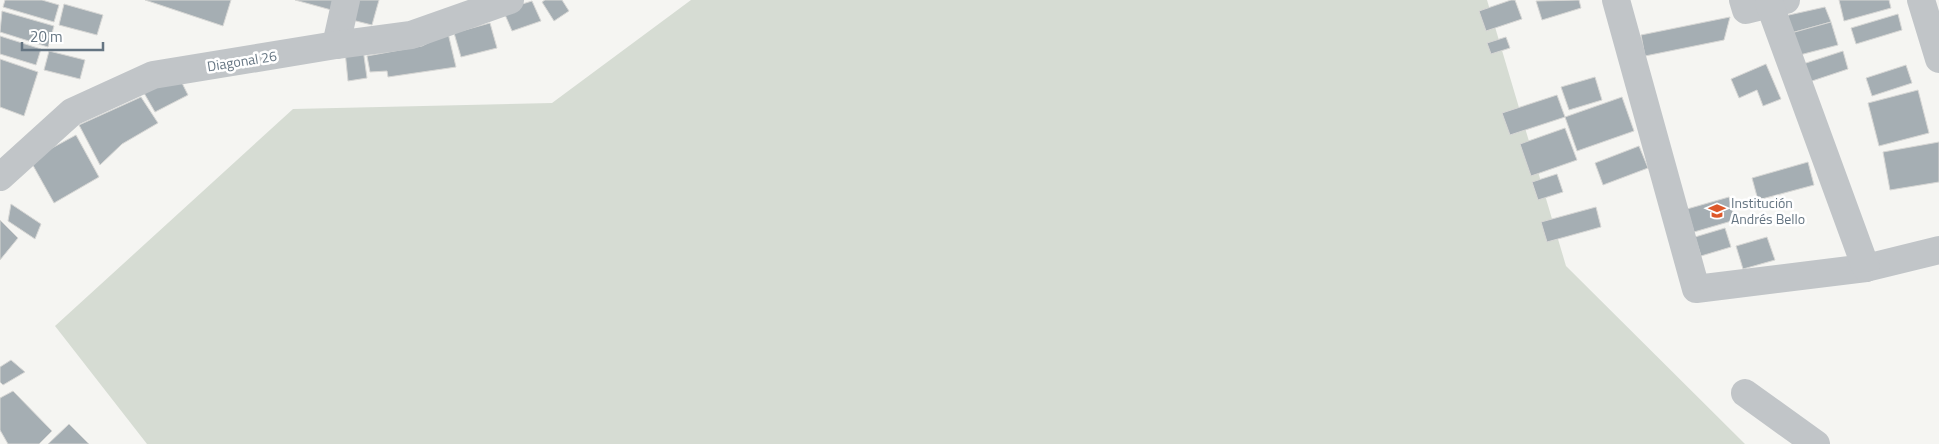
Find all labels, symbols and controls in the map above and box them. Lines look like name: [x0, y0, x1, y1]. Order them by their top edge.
scale bar: [22, 20, 104, 52]
text: 20 m: [30, 25, 63, 48]
street label: Diagonal 26: [206, 45, 278, 76]
place label: Institución Andrés Bello: [1731, 192, 1805, 229]
school or university icon: Institución Andrés Bello: [1707, 201, 1727, 221]

